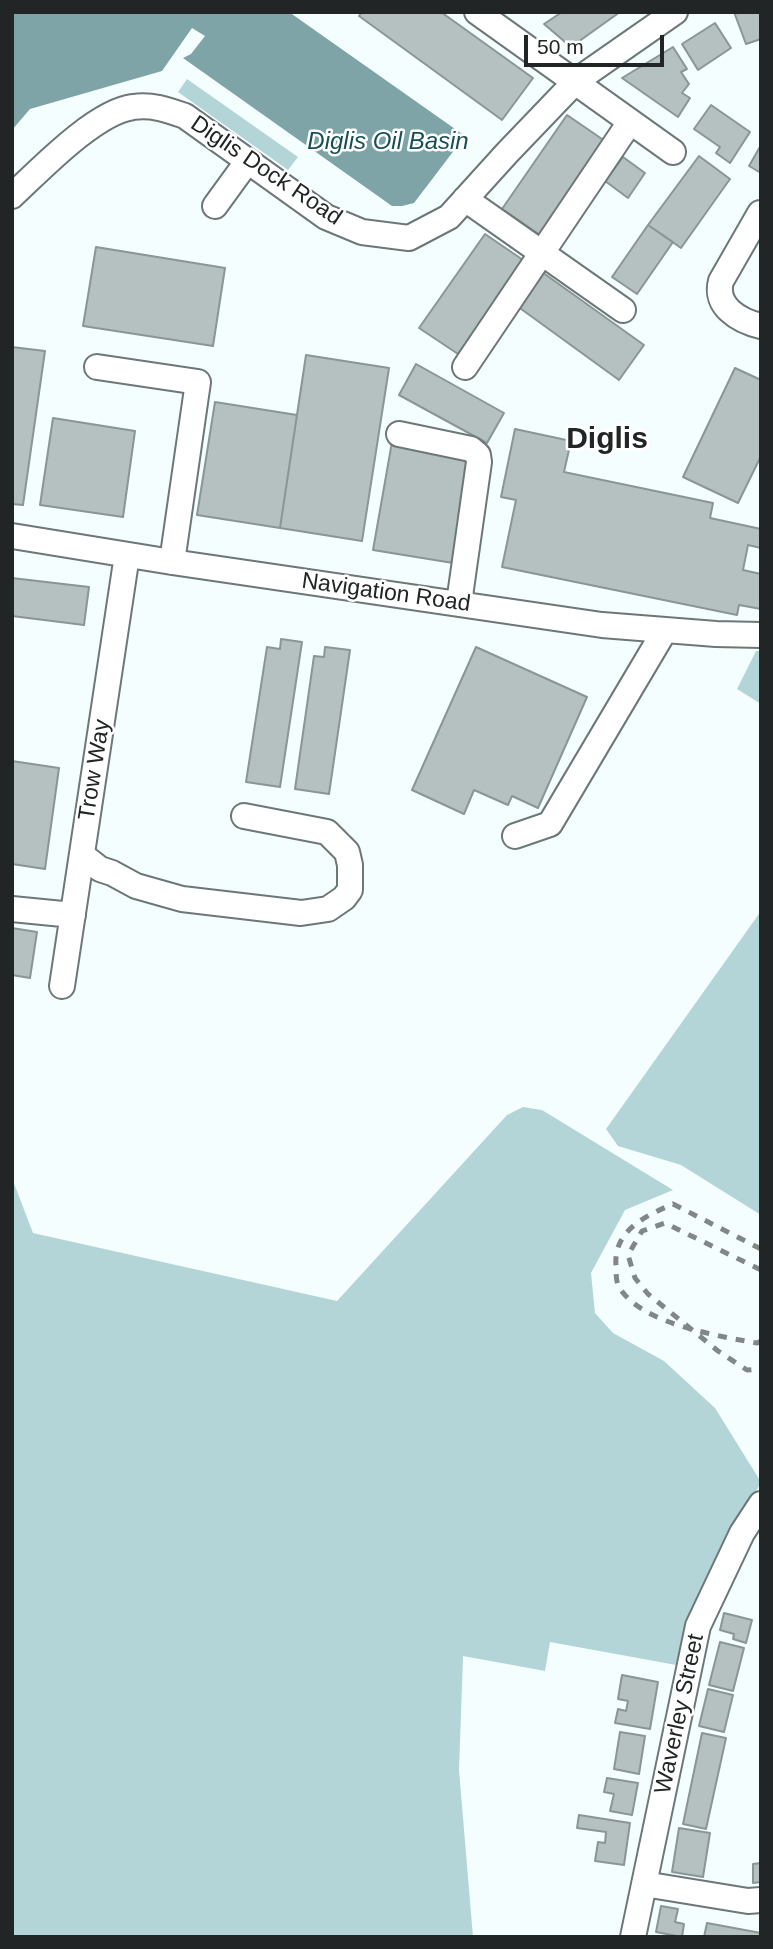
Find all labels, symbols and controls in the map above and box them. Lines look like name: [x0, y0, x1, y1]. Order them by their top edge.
scale bar: [528, 21, 668, 65]
text: 50 m: [537, 35, 584, 58]
street label: Diglis Dock Road: [185, 110, 347, 232]
water label: Diglis Oil Basin: [307, 128, 469, 156]
district label: Diglis: [566, 422, 648, 458]
street label: Navigation Road: [300, 568, 472, 618]
street label: Trow Way: [73, 718, 117, 822]
street label: Waverley Street: [650, 1632, 710, 1796]

